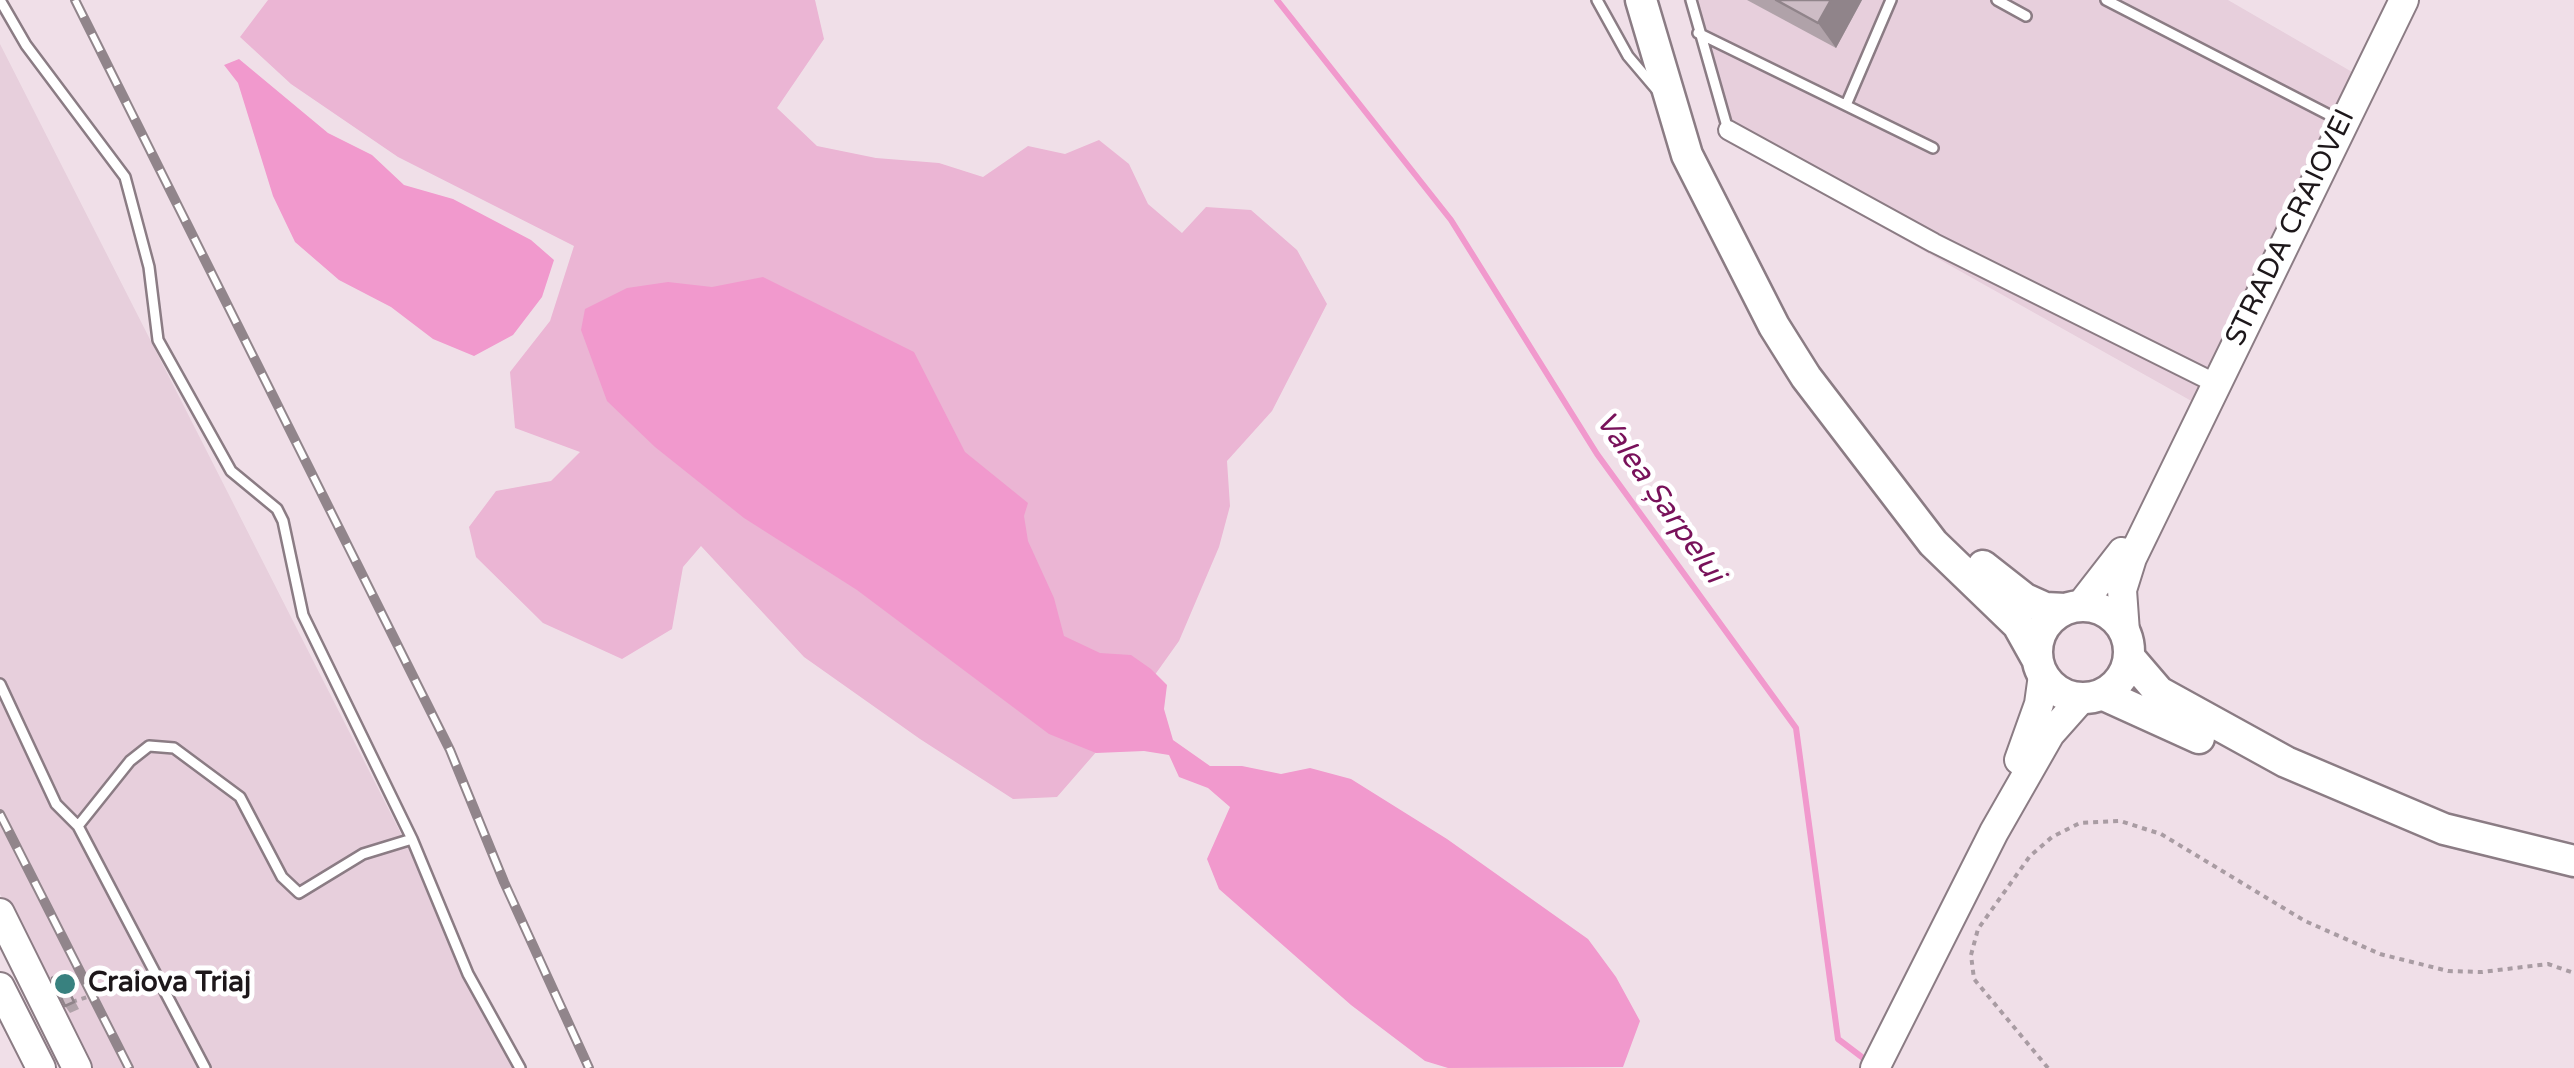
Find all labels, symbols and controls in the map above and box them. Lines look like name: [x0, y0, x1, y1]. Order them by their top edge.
street label: STRADA CRAIOVEI: [2219, 104, 2363, 352]
water label: Valea Șarpelui: [1587, 405, 1731, 591]
place label: Craiova Triaj: [88, 967, 251, 1001]
marker: Craiova Triaj: [52, 971, 78, 997]

